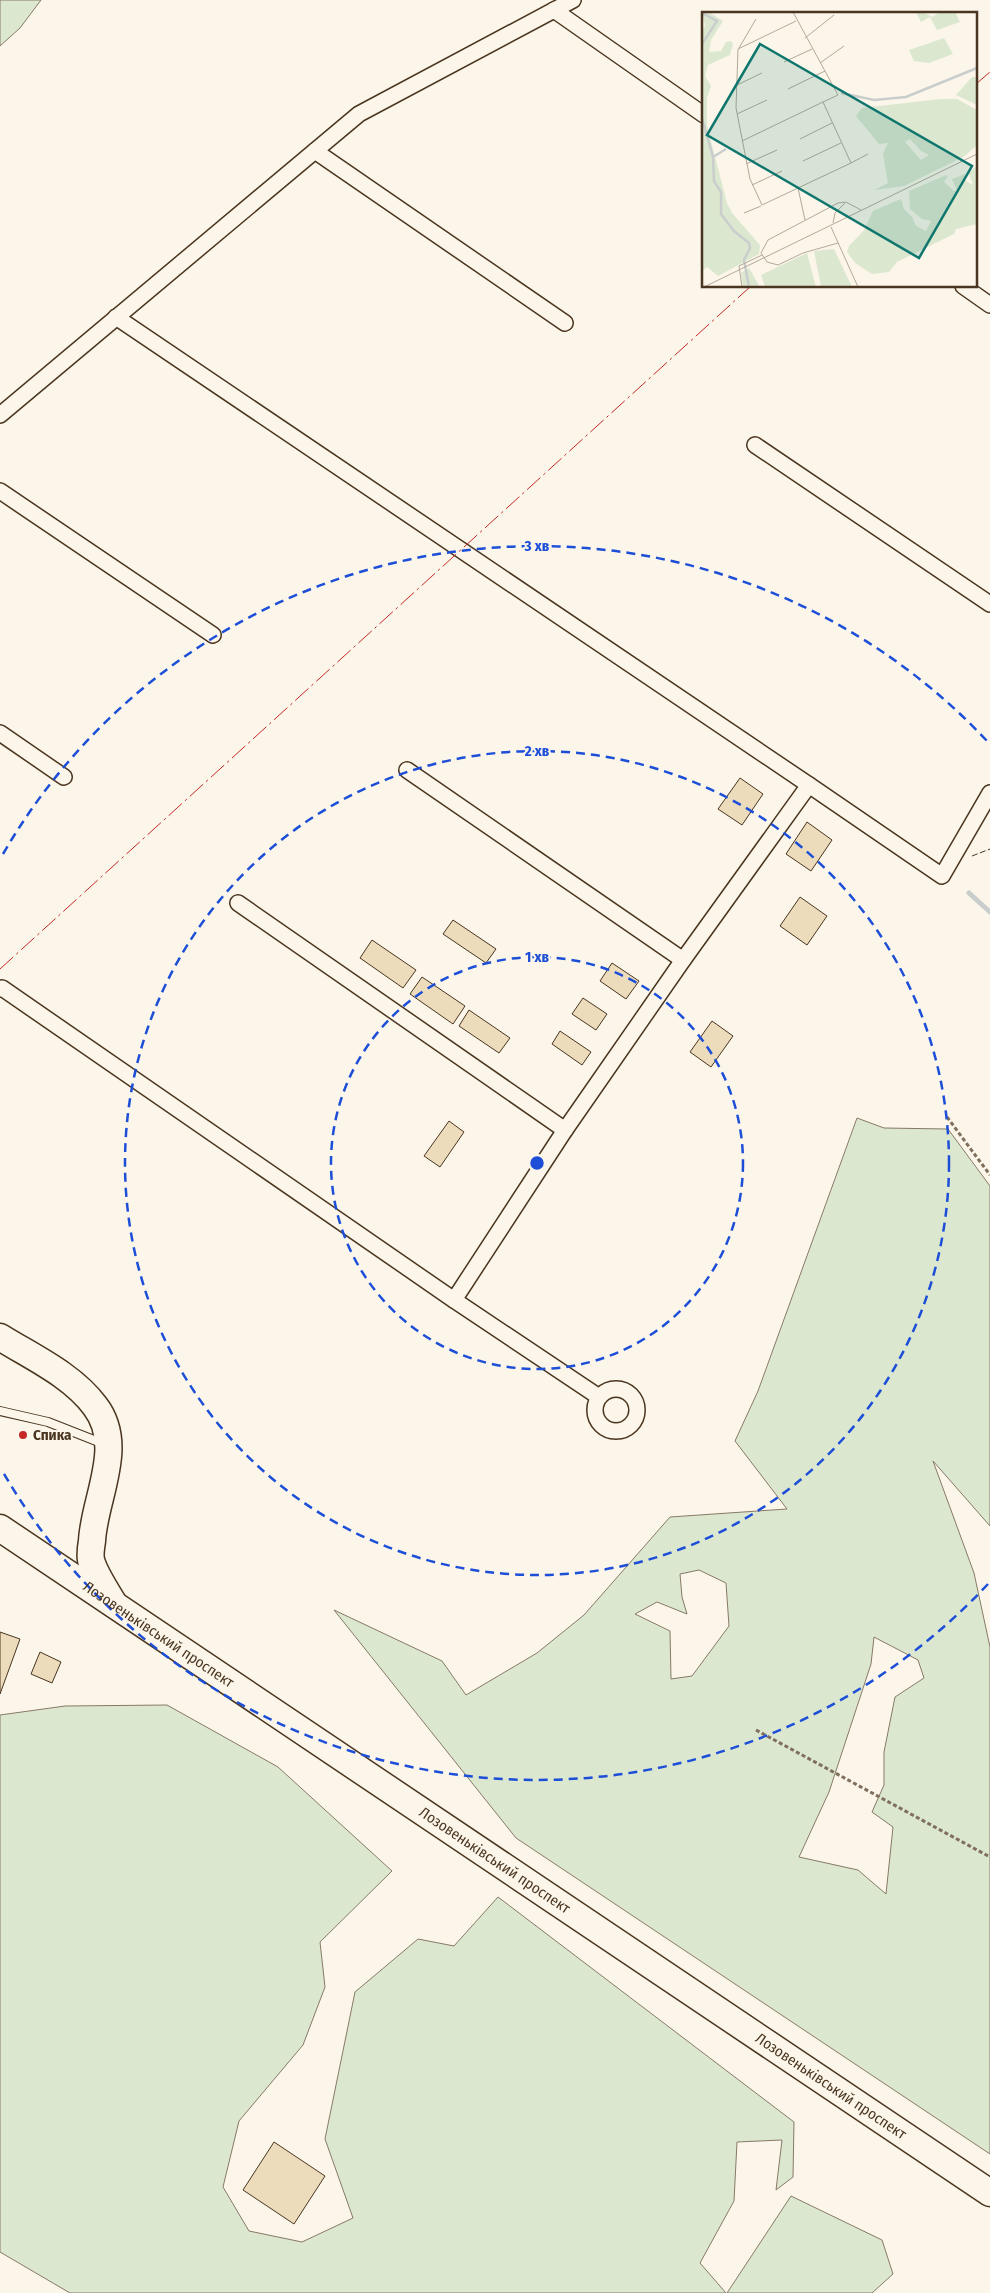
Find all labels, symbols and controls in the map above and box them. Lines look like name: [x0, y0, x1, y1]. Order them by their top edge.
inset map: [702, 12, 978, 288]
text: 3 хв: [524, 537, 550, 555]
text: 2 хв: [524, 742, 550, 760]
text: 1 хв: [525, 948, 549, 966]
centre of rings: [528, 1154, 546, 1172]
place label: Спика: [33, 1426, 72, 1444]
marker: Спика: [17, 1429, 29, 1441]
street label: Лозовеньківський проспект: [80, 1577, 238, 1692]
street label: Лозовеньківський проспект: [416, 1803, 574, 1918]
street label: Лозовеньківський проспект: [752, 2029, 911, 2144]

